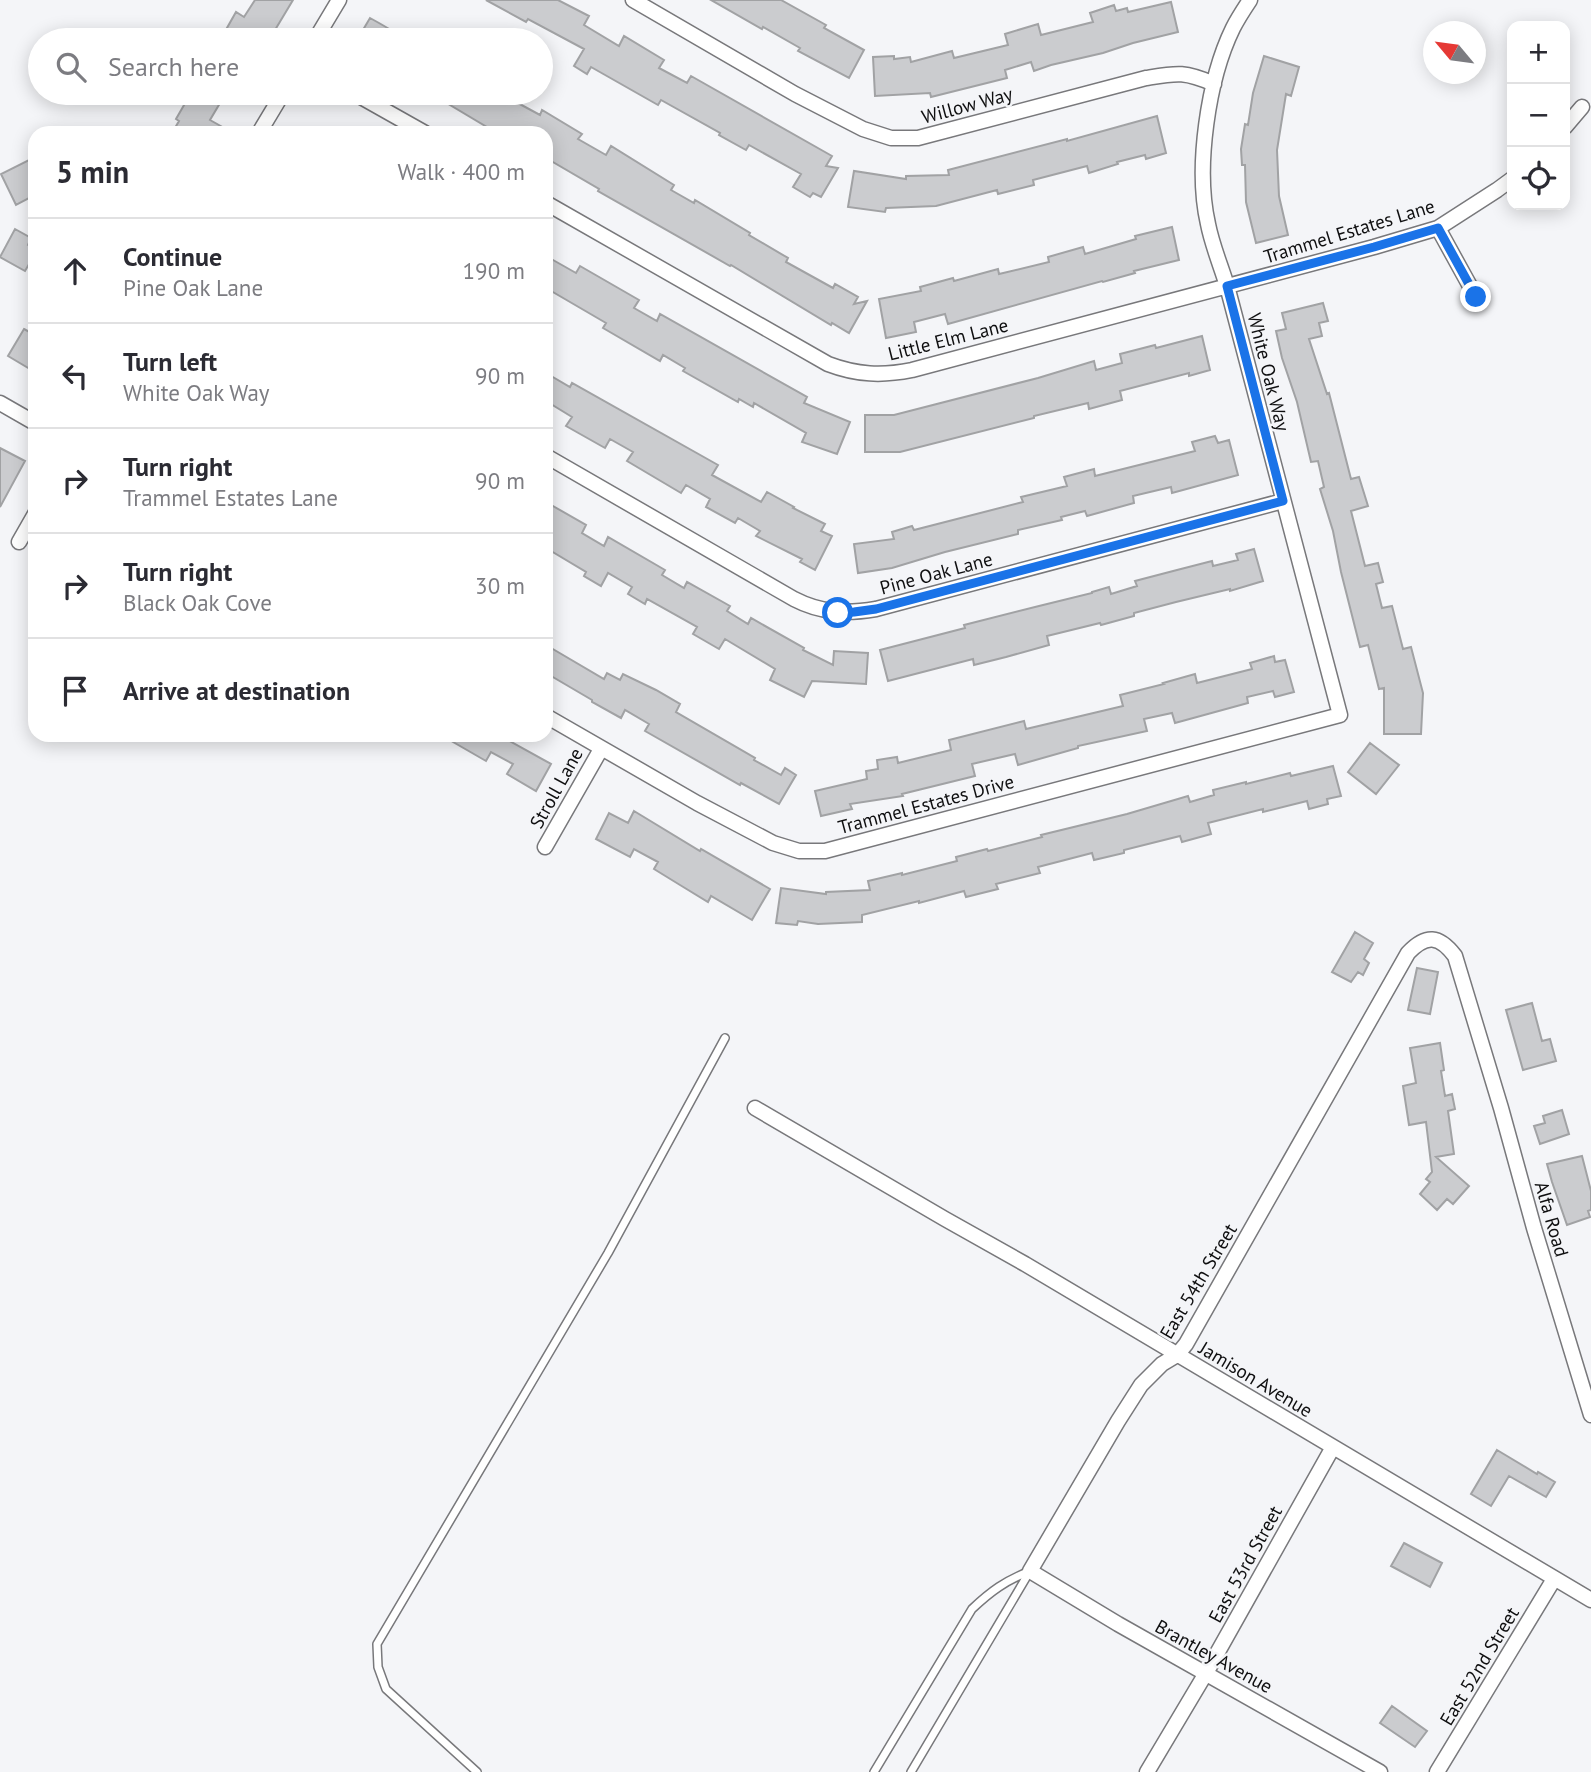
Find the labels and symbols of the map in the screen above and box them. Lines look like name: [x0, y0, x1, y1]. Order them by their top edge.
north arrow: [1423, 21, 1486, 84]
street label: Willow Way: [919, 81, 1015, 129]
street label: Trammel Estates Lane: [1261, 194, 1437, 268]
route end: [1460, 281, 1491, 312]
street label: White Oak Way: [1243, 310, 1295, 434]
street label: Little Elm Lane: [885, 312, 1011, 366]
street label: Pine Oak Lane: [877, 546, 995, 600]
route start: [822, 597, 853, 628]
street label: Stroll Lane: [524, 744, 588, 832]
street label: Trammel Estates Drive: [835, 769, 1017, 839]
street label: Alfa Road: [1530, 1178, 1574, 1260]
street label: East 54th Street: [1154, 1219, 1242, 1343]
street label: Jamison Avenue: [1194, 1335, 1317, 1422]
street label: East 53rd Street: [1203, 1501, 1287, 1627]
street label: East 52nd Street: [1434, 1602, 1524, 1730]
street label: Brantley Avenue: [1151, 1614, 1277, 1698]

